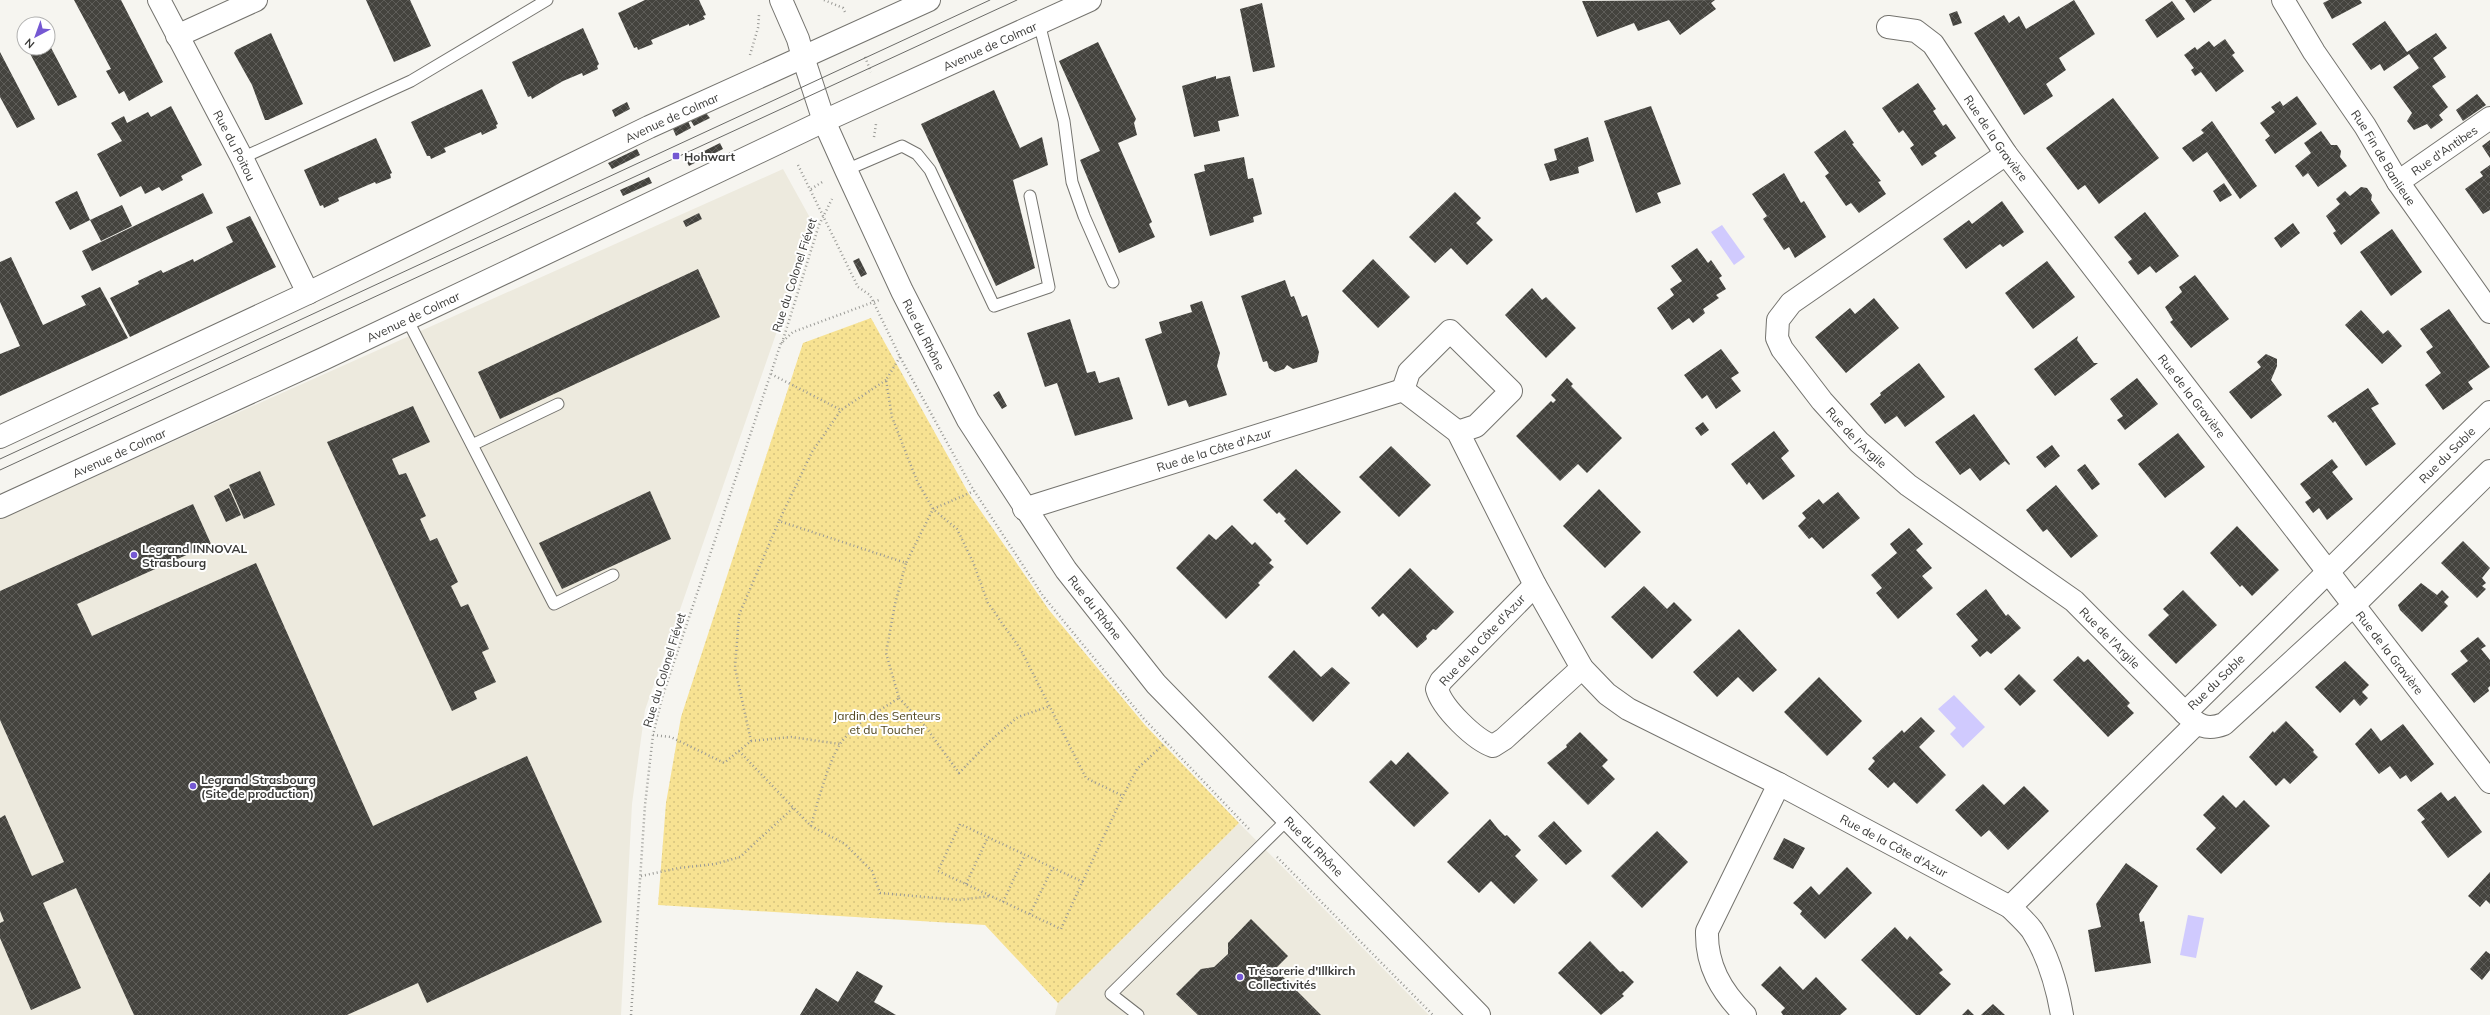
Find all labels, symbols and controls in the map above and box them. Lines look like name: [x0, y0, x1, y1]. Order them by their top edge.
north arrow: [16, 16, 56, 56]
street label: Avenue de Colmar: [940, 18, 1040, 73]
text: N: [22, 36, 37, 52]
street label: Avenue de Colmar: [622, 89, 721, 145]
street label: Rue de la Gravière: [1961, 92, 2032, 184]
street label: Rue du Poitou: [211, 107, 259, 183]
street label: Rue Fin de Banlieue: [2348, 107, 2419, 208]
street label: Rue d'Antibes: [2408, 122, 2480, 178]
place label: Hohwart: [684, 149, 736, 164]
marker: Hohwart: [671, 151, 681, 161]
street label: Rue du Colonel Fiévet: [768, 216, 820, 334]
street label: Avenue de Colmar: [364, 287, 463, 345]
street label: Rue du Rhône: [900, 296, 949, 372]
street label: Rue de la Gravière: [2155, 351, 2229, 441]
street label: Rue de l'Argile: [1823, 404, 1890, 471]
street label: Avenue de Colmar: [70, 424, 169, 480]
street label: Rue de la Côte d'Azur: [1155, 424, 1274, 474]
street label: Rue du Sable: [2416, 424, 2478, 486]
place label: Legrand INNOVAL Strasbourg: [142, 541, 247, 570]
marker: Legrand INNOVAL Strasbourg: [129, 550, 139, 560]
street label: Rue du Rhône: [1065, 572, 1125, 643]
street label: Rue de la Côte d'Azur: [1436, 591, 1529, 689]
street label: Rue de l'Argile: [2077, 604, 2144, 671]
street label: Rue de la Gravière: [2353, 608, 2427, 697]
street label: Rue du Colonel Fiévet: [639, 611, 689, 729]
street label: Rue du Sable: [2184, 651, 2248, 713]
park label: Jardin des Senteurs et du Toucher: [833, 708, 941, 737]
place label: Legrand Strasbourg (Site de production): [201, 772, 316, 801]
marker: Legrand Strasbourg (Site de production): [188, 781, 198, 791]
street label: Rue de la Côte d'Azur: [1838, 811, 1951, 880]
street label: Rue du Rhône: [1281, 813, 1347, 879]
place label: Trésorerie d'Illkirch Collectivités: [1248, 963, 1355, 992]
marker: Trésorerie d'Illkirch Collectivités: [1235, 972, 1245, 982]

